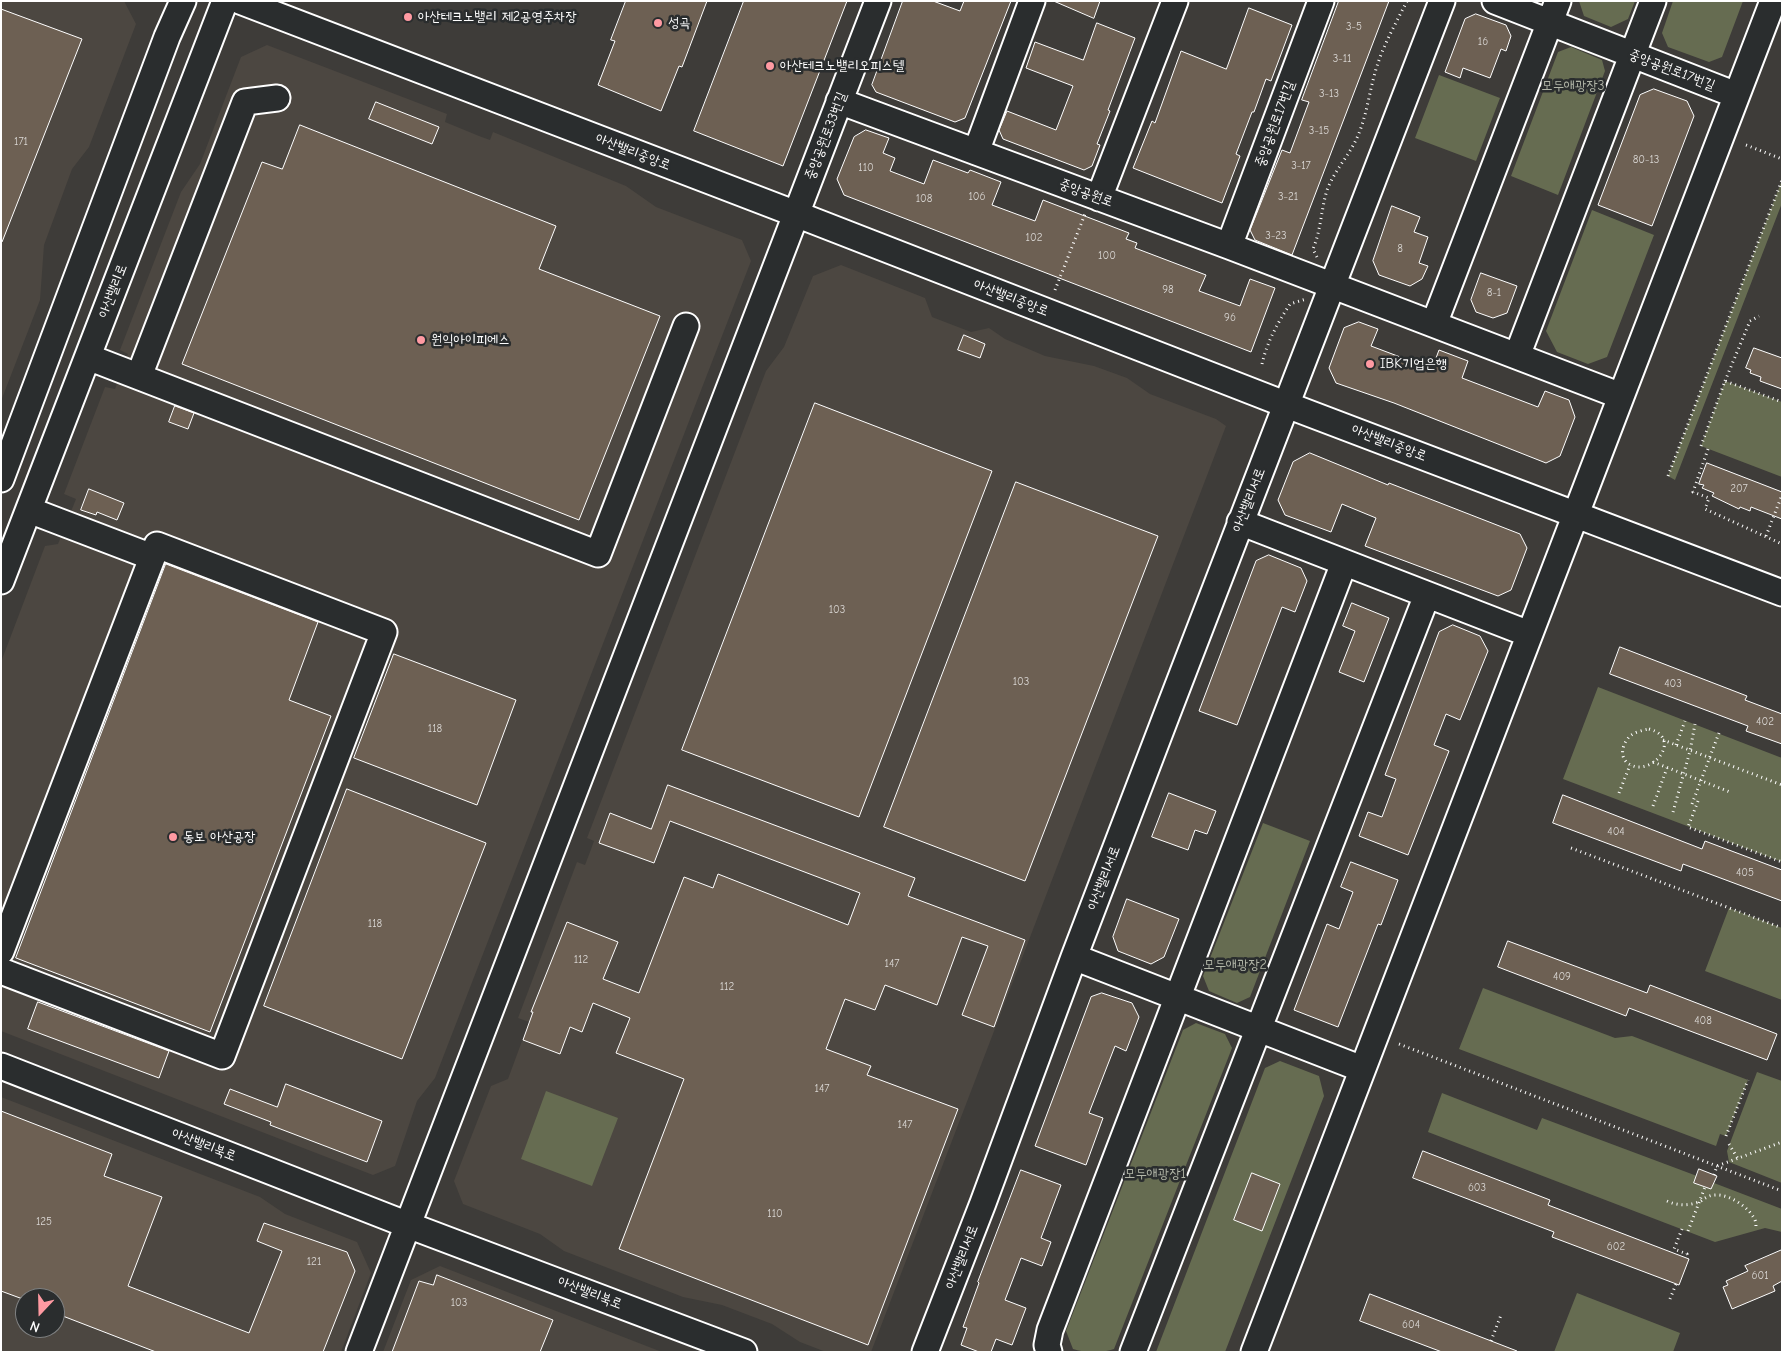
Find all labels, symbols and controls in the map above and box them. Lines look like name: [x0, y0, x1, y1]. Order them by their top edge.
place label: 아산테크노밸리 제2공영주차장: [418, 9, 576, 25]
marker: 아산테크노밸리 제2공영주차장: [402, 11, 414, 23]
place label: 성곡: [668, 15, 691, 31]
marker: 성곡: [652, 17, 664, 29]
house number: 3-5: [1346, 20, 1362, 34]
house number: 16: [1478, 35, 1488, 49]
street label: 중앙공원로17번길: [1626, 46, 1718, 94]
house number: 3-11: [1333, 52, 1351, 66]
place label: 아산테크노밸리오피스텔: [780, 58, 904, 74]
marker: 아산테크노밸리오피스텔: [764, 60, 776, 72]
street label: 중앙공원로17번길: [1252, 78, 1298, 170]
park label: 모두애광장3: [1541, 78, 1605, 94]
house number: 3-13: [1319, 87, 1339, 101]
street label: 중앙공원로33번길: [801, 90, 851, 182]
house number: 3-15: [1309, 124, 1329, 138]
street label: 아산밸리중앙로: [593, 130, 673, 174]
house number: 171: [14, 135, 28, 149]
house number: 80-13: [1633, 153, 1659, 167]
house number: 3-17: [1291, 159, 1311, 173]
house number: 110: [858, 161, 874, 175]
street label: 중앙공원로: [1057, 175, 1115, 211]
house number: 106: [968, 190, 986, 204]
house number: 3-21: [1278, 190, 1298, 204]
house number: 108: [916, 192, 932, 206]
house number: 3-23: [1265, 229, 1287, 243]
house number: 102: [1026, 231, 1042, 245]
house number: 8: [1397, 242, 1403, 256]
house number: 100: [1098, 249, 1116, 263]
street label: 아산밸리로: [95, 262, 131, 320]
street label: 아산밸리중앙로: [971, 276, 1051, 320]
house number: 98: [1162, 283, 1174, 297]
house number: 8-1: [1487, 286, 1501, 300]
house number: 96: [1224, 311, 1236, 325]
place label: 원익아이피에스: [431, 332, 510, 348]
marker: 원익아이피에스: [415, 334, 427, 346]
place label: IBK기업은행: [1380, 356, 1447, 372]
marker: IBK기업은행: [1364, 358, 1376, 370]
street label: 아산밸리중앙로: [1349, 421, 1429, 465]
street label: 아산밸리서로: [1229, 465, 1269, 535]
house number: 207: [1730, 482, 1748, 496]
house number: 103: [829, 603, 845, 617]
house number: 103: [1013, 675, 1029, 689]
house number: 403: [1664, 677, 1682, 691]
house number: 402: [1756, 715, 1774, 729]
house number: 118: [428, 722, 442, 736]
house number: 404: [1607, 825, 1625, 839]
place label: 동보 아산공장: [183, 829, 255, 845]
marker: 동보 아산공장: [167, 831, 179, 843]
street label: 아산밸리서로: [1084, 843, 1124, 913]
house number: 405: [1736, 866, 1754, 880]
house number: 118: [368, 917, 382, 931]
house number: 112: [574, 953, 588, 967]
house number: 147: [885, 957, 899, 971]
park label: 모두애광장2: [1203, 957, 1267, 973]
house number: 409: [1553, 970, 1571, 984]
house number: 112: [720, 980, 734, 994]
house number: 408: [1694, 1014, 1712, 1028]
house number: 147: [815, 1082, 829, 1096]
house number: 147: [898, 1118, 912, 1132]
street label: 아산밸리북로: [169, 1125, 239, 1165]
park label: 모두애광장1: [1124, 1166, 1186, 1182]
house number: 603: [1468, 1181, 1486, 1195]
house number: 110: [767, 1207, 783, 1221]
house number: 125: [36, 1215, 52, 1229]
street label: 아산밸리서로: [942, 1222, 982, 1292]
house number: 602: [1607, 1240, 1625, 1254]
house number: 121: [307, 1255, 321, 1269]
house number: 601: [1751, 1269, 1769, 1283]
street label: 아산밸리북로: [555, 1273, 625, 1313]
north arrow: [15, 1288, 65, 1338]
house number: 103: [451, 1296, 467, 1310]
text: N: [27, 1317, 42, 1336]
house number: 604: [1402, 1318, 1420, 1332]

